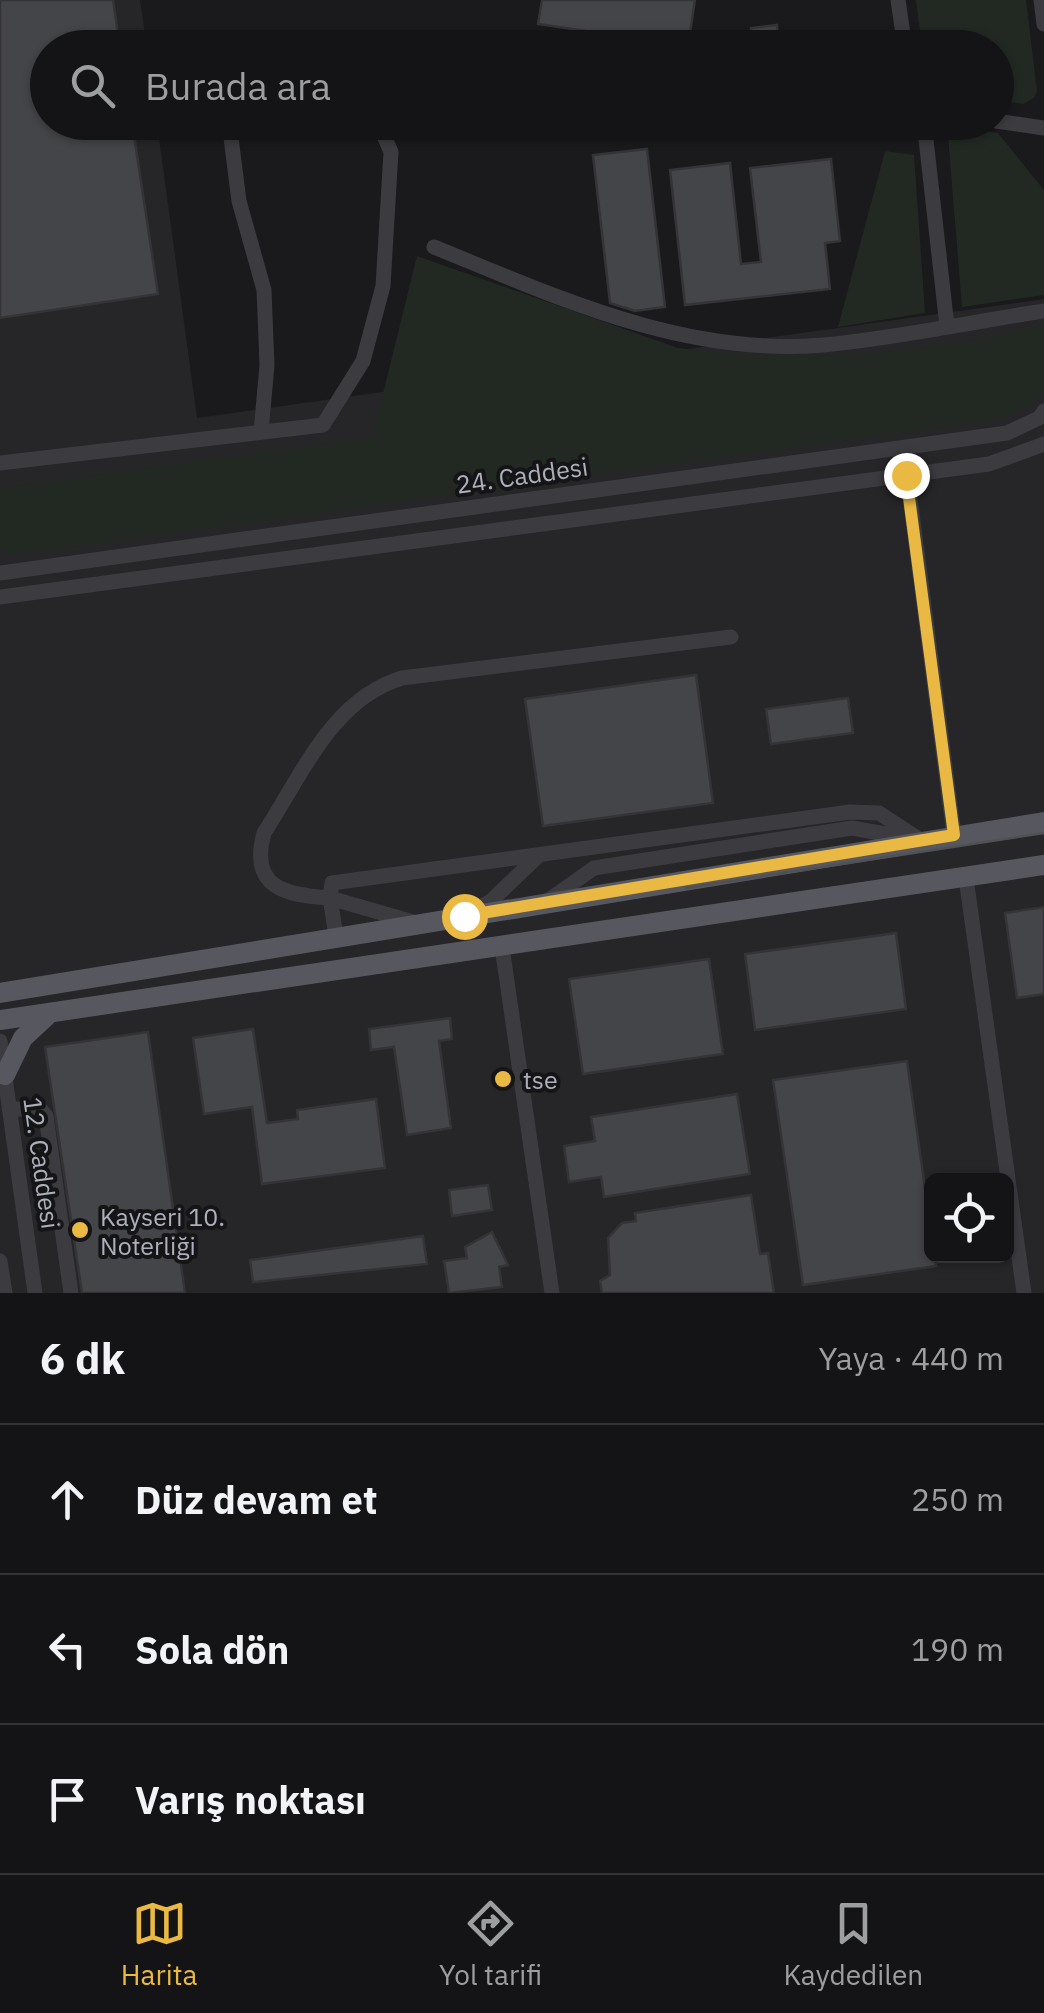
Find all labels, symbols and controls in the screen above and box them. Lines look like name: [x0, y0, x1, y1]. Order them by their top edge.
search box: [30, 30, 1014, 140]
icon: search: [65, 58, 120, 113]
text: Burada ara: [145, 61, 331, 110]
street label: 24. Caddesi: [454, 449, 590, 501]
route end: [884, 453, 930, 499]
route start: [442, 894, 488, 940]
place label: tse: [523, 1063, 558, 1096]
marker: tse: [492, 1068, 514, 1090]
street label: 12. Caddesi: [16, 1095, 68, 1231]
map controls: [924, 1173, 1014, 1263]
button: locate: [924, 1173, 1014, 1263]
place label: Kayseri 10. Noterliği: [100, 1200, 225, 1262]
marker: Kayseri 10. Noterliği: [69, 1219, 91, 1241]
text: 6 dk: [40, 1331, 125, 1386]
text: Yaya · 440 m: [818, 1337, 1004, 1379]
icon: ahead: [40, 1472, 95, 1527]
text: Düz devam et: [135, 1475, 377, 1524]
text: 250 m: [911, 1478, 1004, 1520]
icon: left: [40, 1622, 95, 1677]
text: Sola dön: [135, 1625, 289, 1674]
text: 190 m: [911, 1628, 1004, 1670]
icon: arrive: [40, 1772, 95, 1827]
text: Varış noktası: [135, 1775, 366, 1824]
tab: Harita: [121, 1896, 198, 1993]
tab: Yol tarifi: [439, 1896, 542, 1993]
tab: Kaydedilen: [784, 1896, 923, 1993]

